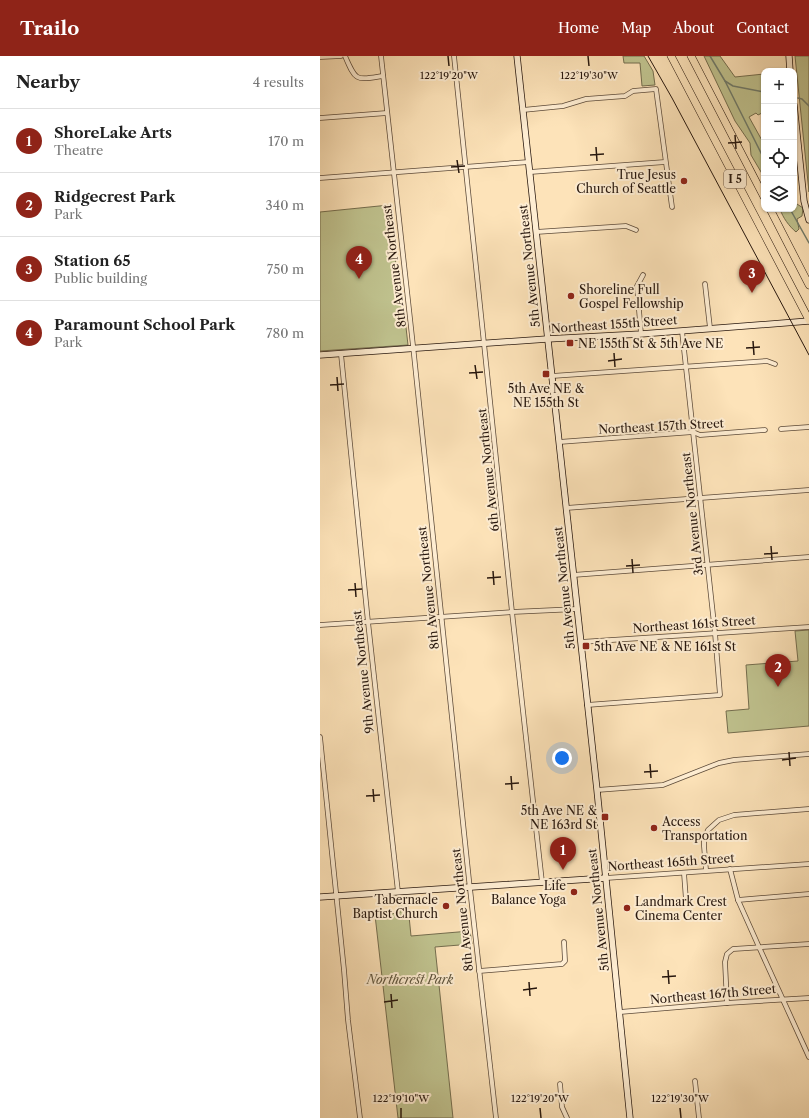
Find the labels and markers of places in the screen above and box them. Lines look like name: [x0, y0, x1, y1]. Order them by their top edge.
place label: True Jesus Church of Seattle: [576, 167, 676, 196]
marker: True Jesus Church of Seattle: [679, 176, 689, 186]
pin: 4: [346, 246, 372, 279]
pin: 3: [739, 260, 765, 293]
place label: Shoreline Full Gospel Fellowship: [579, 282, 684, 311]
marker: Shoreline Full Gospel Fellowship: [566, 291, 576, 301]
place label: NE 155th St & 5th Ave NE: [578, 336, 723, 351]
marker: NE 155th St & 5th Ave NE: [565, 338, 575, 348]
marker: 5th Ave NE & NE 155th St: [541, 369, 551, 379]
place label: 5th Ave NE & NE 155th St: [508, 381, 584, 410]
place label: 5th Ave NE & NE 161st St: [594, 639, 737, 654]
marker: 5th Ave NE & NE 161st St: [581, 641, 591, 651]
pin: 2: [765, 654, 791, 687]
place label: 5th Ave NE & NE 163rd St: [521, 803, 598, 832]
marker: 5th Ave NE & NE 163rd St: [600, 812, 610, 822]
place label: Access Transportation: [661, 814, 748, 843]
marker: Access Transportation: [649, 823, 659, 833]
pin: 1: [550, 837, 576, 870]
place label: Life Balance Yoga: [491, 878, 567, 907]
marker: Life Balance Yoga: [569, 887, 579, 897]
place label: Tabernacle Baptist Church: [353, 892, 438, 921]
place label: Landmark Crest Cinema Center: [635, 894, 727, 923]
marker: Tabernacle Baptist Church: [441, 901, 451, 911]
marker: Landmark Crest Cinema Center: [622, 903, 632, 913]

